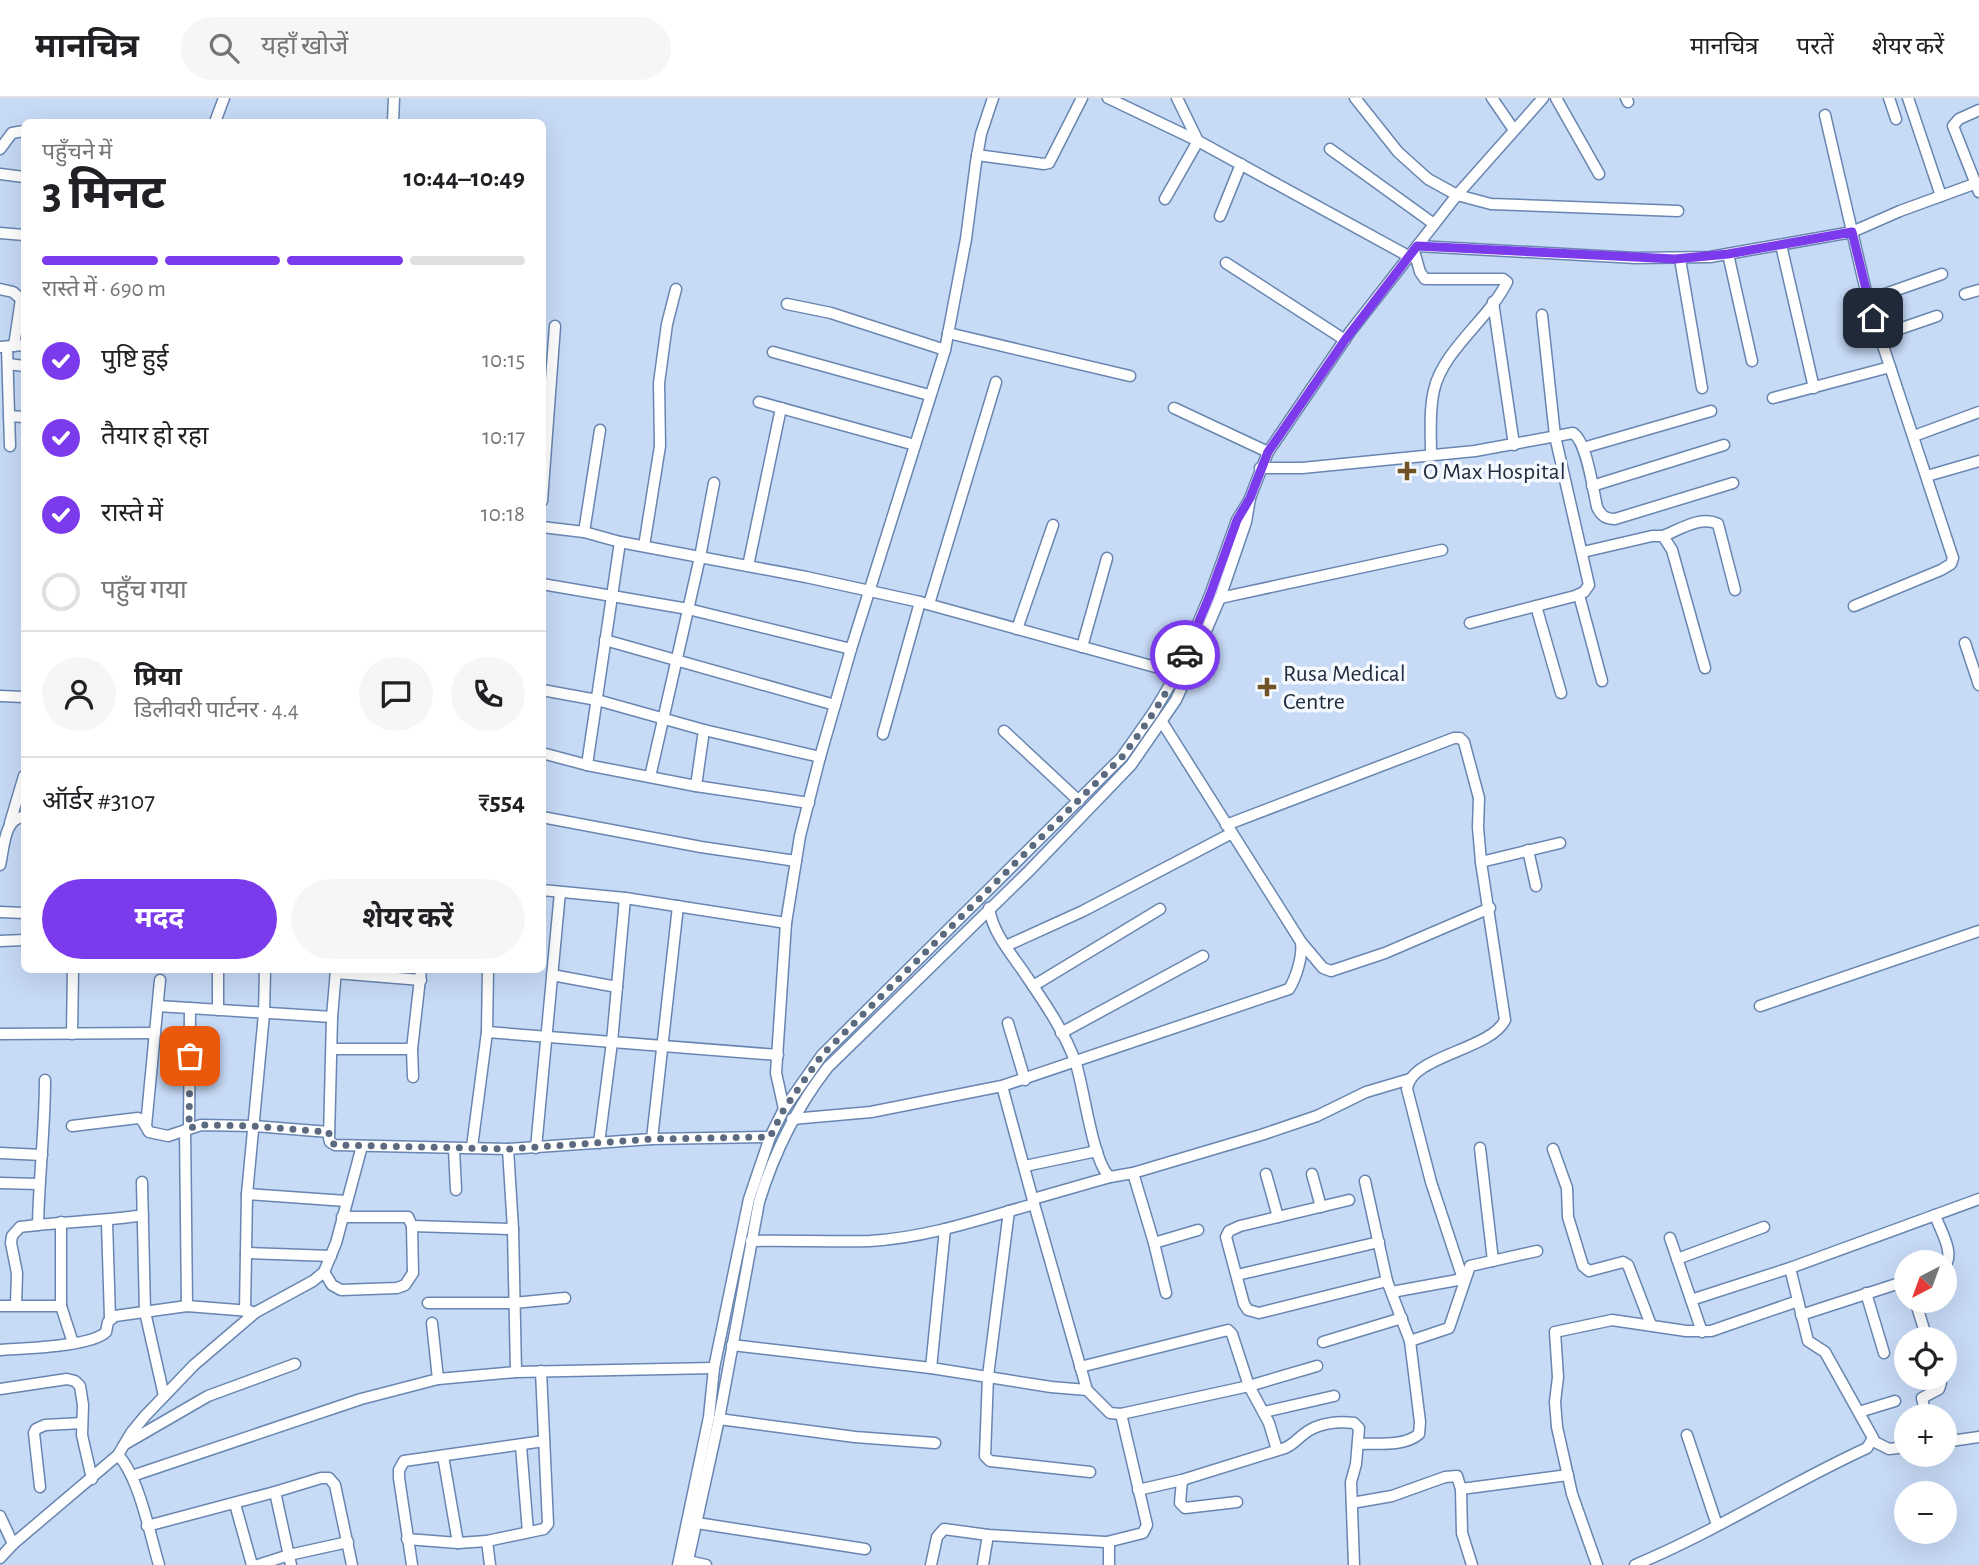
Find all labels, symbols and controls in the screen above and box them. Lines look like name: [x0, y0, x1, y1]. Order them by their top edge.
search box: [181, 17, 671, 80]
icon: search: [205, 29, 243, 67]
text: मानचित्र: [35, 31, 139, 64]
text: यहाँ खोजें: [261, 33, 348, 59]
text: मानचित्र: [1690, 35, 1759, 59]
text: परतें: [1797, 35, 1834, 59]
text: शेयर करें: [1872, 35, 1944, 59]
text: पहुँचने में: [42, 141, 112, 164]
text: 10:44–10:49: [404, 165, 525, 191]
text: 3 मिनट: [42, 171, 165, 217]
text: रास्ते में · 690 m: [42, 278, 166, 301]
pin: [1843, 288, 1903, 348]
icon: home: [1854, 299, 1892, 337]
icon: check: [42, 342, 80, 380]
text: पुष्टि हुई: [101, 346, 169, 372]
text: 10:15: [482, 349, 525, 372]
icon: check: [42, 419, 80, 457]
text: तैयार हो रहा: [101, 423, 209, 449]
text: 10:17: [482, 426, 525, 449]
place label: O Max Hospital: [1423, 460, 1566, 484]
marker: O Max Hospital: [1397, 461, 1417, 481]
icon: check: [42, 496, 80, 534]
text: रास्ते में: [101, 500, 163, 526]
text: 10:18: [481, 503, 525, 526]
text: पहुँच गया: [101, 577, 187, 603]
courier: [1150, 620, 1220, 690]
icon: car: [1166, 636, 1204, 674]
button: person: [42, 657, 116, 731]
button: chat: [359, 657, 433, 731]
button: phone: [451, 657, 525, 731]
place label: Rusa Medical Centre: [1283, 662, 1406, 714]
text: प्रिया: [134, 664, 182, 690]
marker: Rusa Medical Centre: [1257, 677, 1277, 697]
text: डिलीवरी पार्टनर · 4.4: [134, 699, 299, 722]
text: ऑर्डर #3107: [42, 788, 155, 814]
text: ₹554: [479, 789, 525, 815]
button: मदद: [42, 879, 277, 959]
button: शेयर करें: [291, 879, 525, 959]
pin: [160, 1026, 220, 1086]
icon: bag: [171, 1037, 209, 1075]
north arrow: [1894, 1250, 1956, 1312]
map controls: [1894, 1250, 1957, 1544]
button: locate: [1894, 1327, 1957, 1390]
button: +: [1894, 1404, 1957, 1467]
button: −: [1894, 1481, 1957, 1544]

